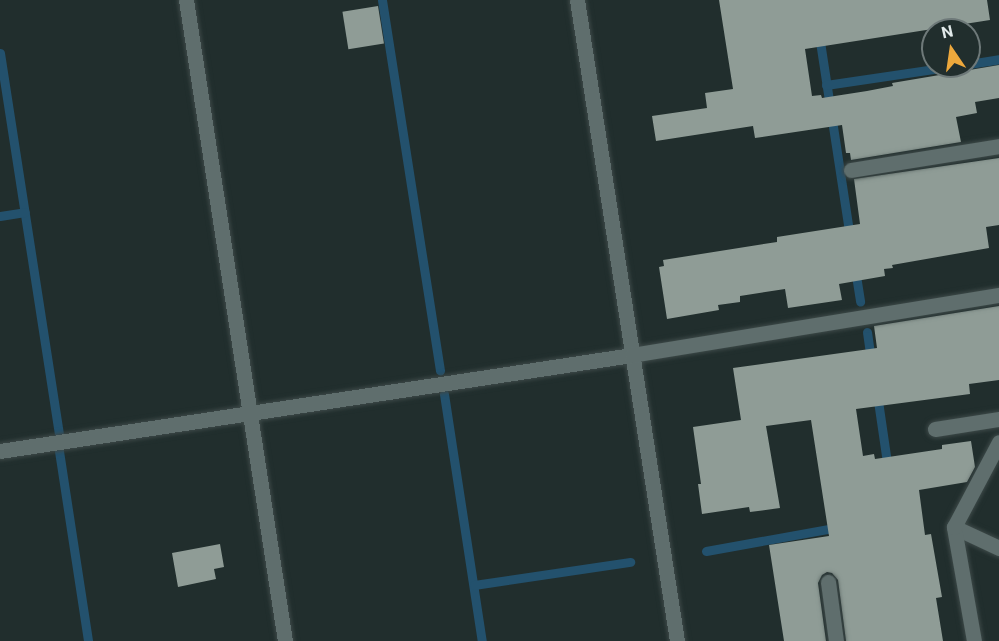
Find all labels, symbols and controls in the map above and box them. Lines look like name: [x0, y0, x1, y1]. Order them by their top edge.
north arrow: [921, 18, 981, 78]
text: N: [940, 21, 955, 42]

